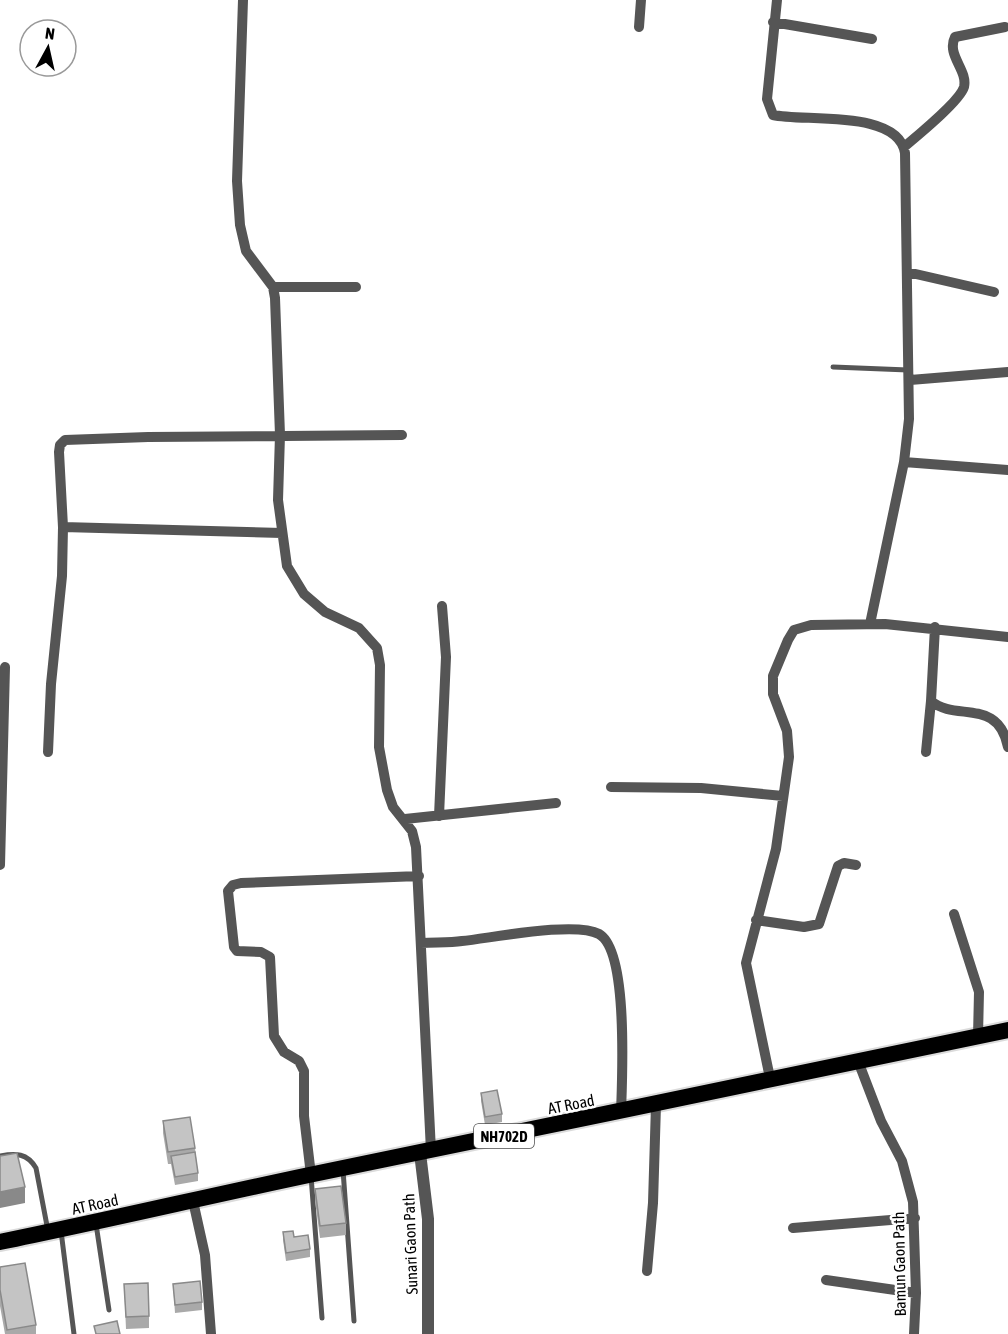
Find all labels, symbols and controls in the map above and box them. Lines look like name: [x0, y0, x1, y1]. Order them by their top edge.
north arrow: [18, 18, 78, 78]
text: N: [44, 24, 56, 43]
street label: AT Road: [546, 1091, 596, 1117]
road number: NH702D: [474, 1124, 534, 1148]
street label: AT Road: [70, 1190, 120, 1218]
street label: Sunari Gaon Path: [399, 1193, 421, 1295]
street label: Bamun Gaon Path: [889, 1211, 909, 1317]

